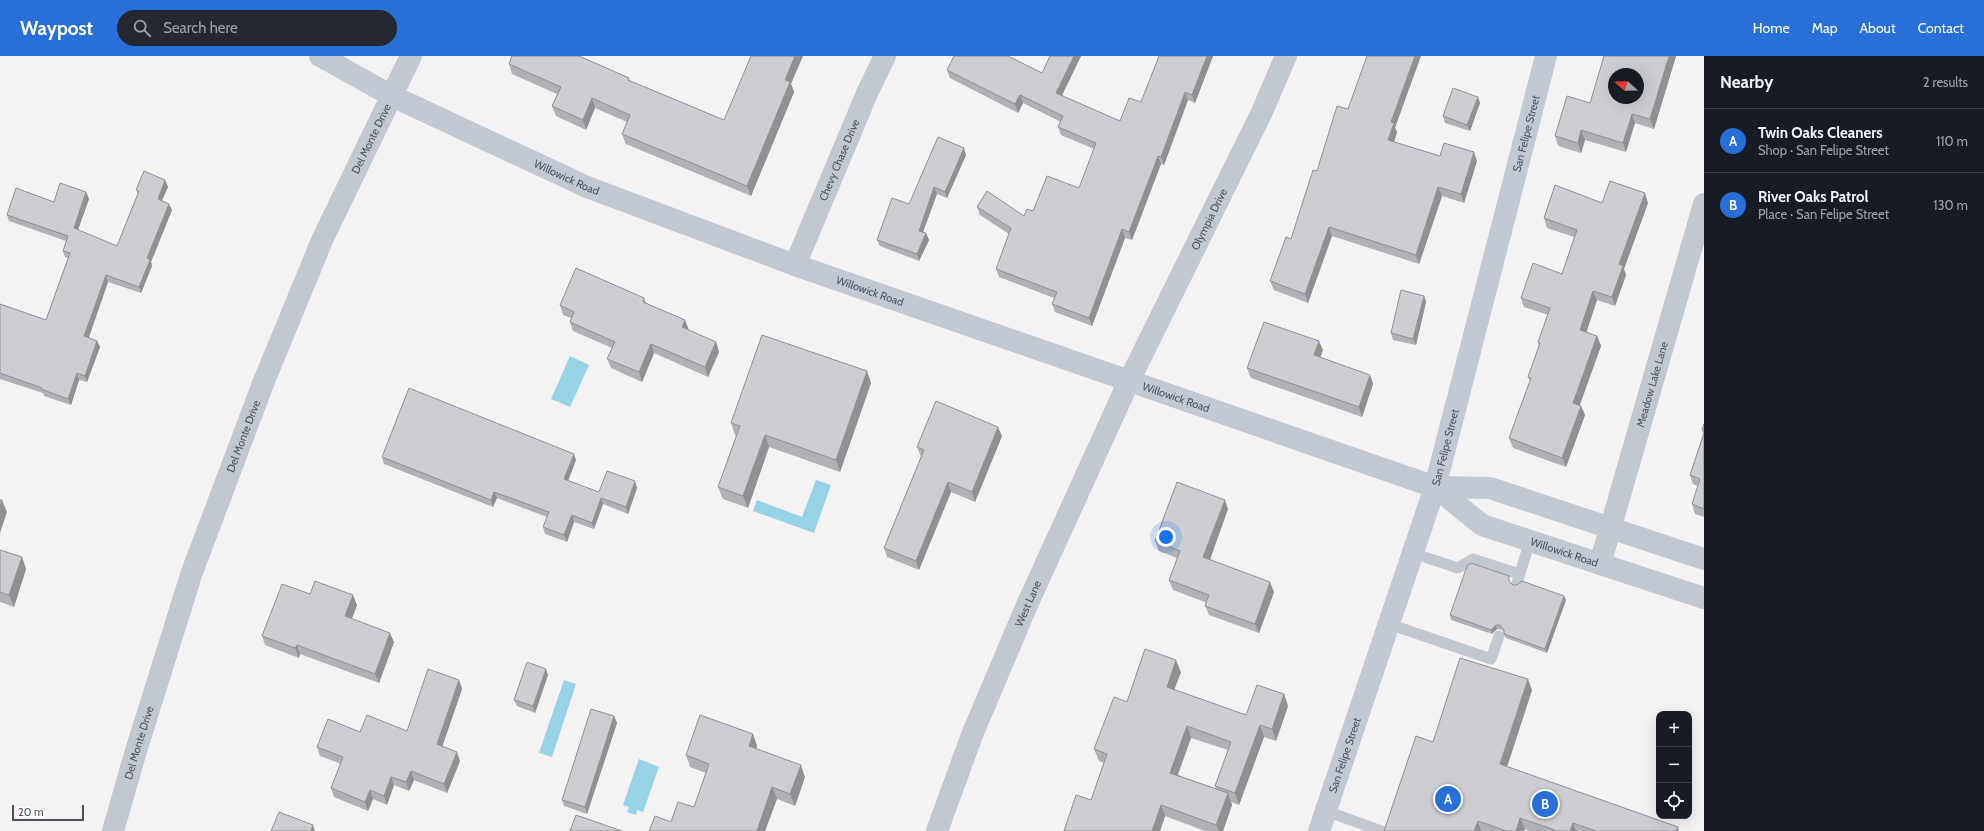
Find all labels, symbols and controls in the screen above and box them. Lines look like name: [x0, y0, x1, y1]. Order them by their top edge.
search box: [117, 10, 397, 46]
text: Waypost: [20, 17, 93, 40]
icon: search: [131, 17, 153, 39]
text: Search here: [163, 19, 238, 37]
text: Home: [1753, 19, 1790, 37]
text: Map: [1812, 19, 1837, 37]
text: About: [1859, 19, 1896, 37]
text: Contact: [1918, 19, 1964, 37]
north arrow: [1608, 68, 1644, 104]
text: Nearby: [1720, 72, 1773, 92]
text: 2 results: [1923, 74, 1968, 90]
street label: San Felipe Street: [1509, 93, 1543, 173]
street label: Del Monte Drive: [348, 101, 394, 176]
street label: Chevy Chase Drive: [816, 117, 863, 203]
text: Twin Oaks Cleaners: [1758, 124, 1883, 142]
text: A: [1729, 133, 1737, 149]
text: 110 m: [1936, 133, 1968, 149]
text: Shop · San Felipe Street: [1758, 142, 1889, 158]
street label: Willowick Road: [532, 156, 601, 198]
street label: Olympia Drive: [1188, 186, 1230, 252]
text: River Oaks Patrol: [1758, 188, 1869, 206]
text: B: [1729, 197, 1737, 213]
text: 130 m: [1933, 197, 1968, 213]
text: Place · San Felipe Street: [1758, 206, 1889, 222]
street label: Willowick Road: [834, 273, 906, 309]
street label: Meadow Lake Lane: [1633, 340, 1671, 429]
street label: Willowick Road: [1140, 379, 1212, 415]
street label: Del Monte Drive: [223, 398, 263, 474]
street label: San Felipe Street: [1429, 407, 1462, 487]
your location: [1156, 527, 1176, 547]
street label: Willowick Road: [1529, 534, 1600, 570]
street label: West Lane: [1012, 578, 1044, 629]
street label: Del Monte Drive: [121, 704, 157, 781]
map controls: [1656, 711, 1692, 819]
button: +: [1656, 711, 1692, 747]
street label: San Felipe Street: [1325, 715, 1364, 795]
button: −: [1656, 747, 1692, 783]
button: locate: [1656, 783, 1692, 819]
pin: A: [1435, 784, 1461, 814]
pin: B: [1532, 789, 1558, 819]
scale bar: [12, 803, 84, 822]
text: 20 m: [18, 805, 44, 819]

